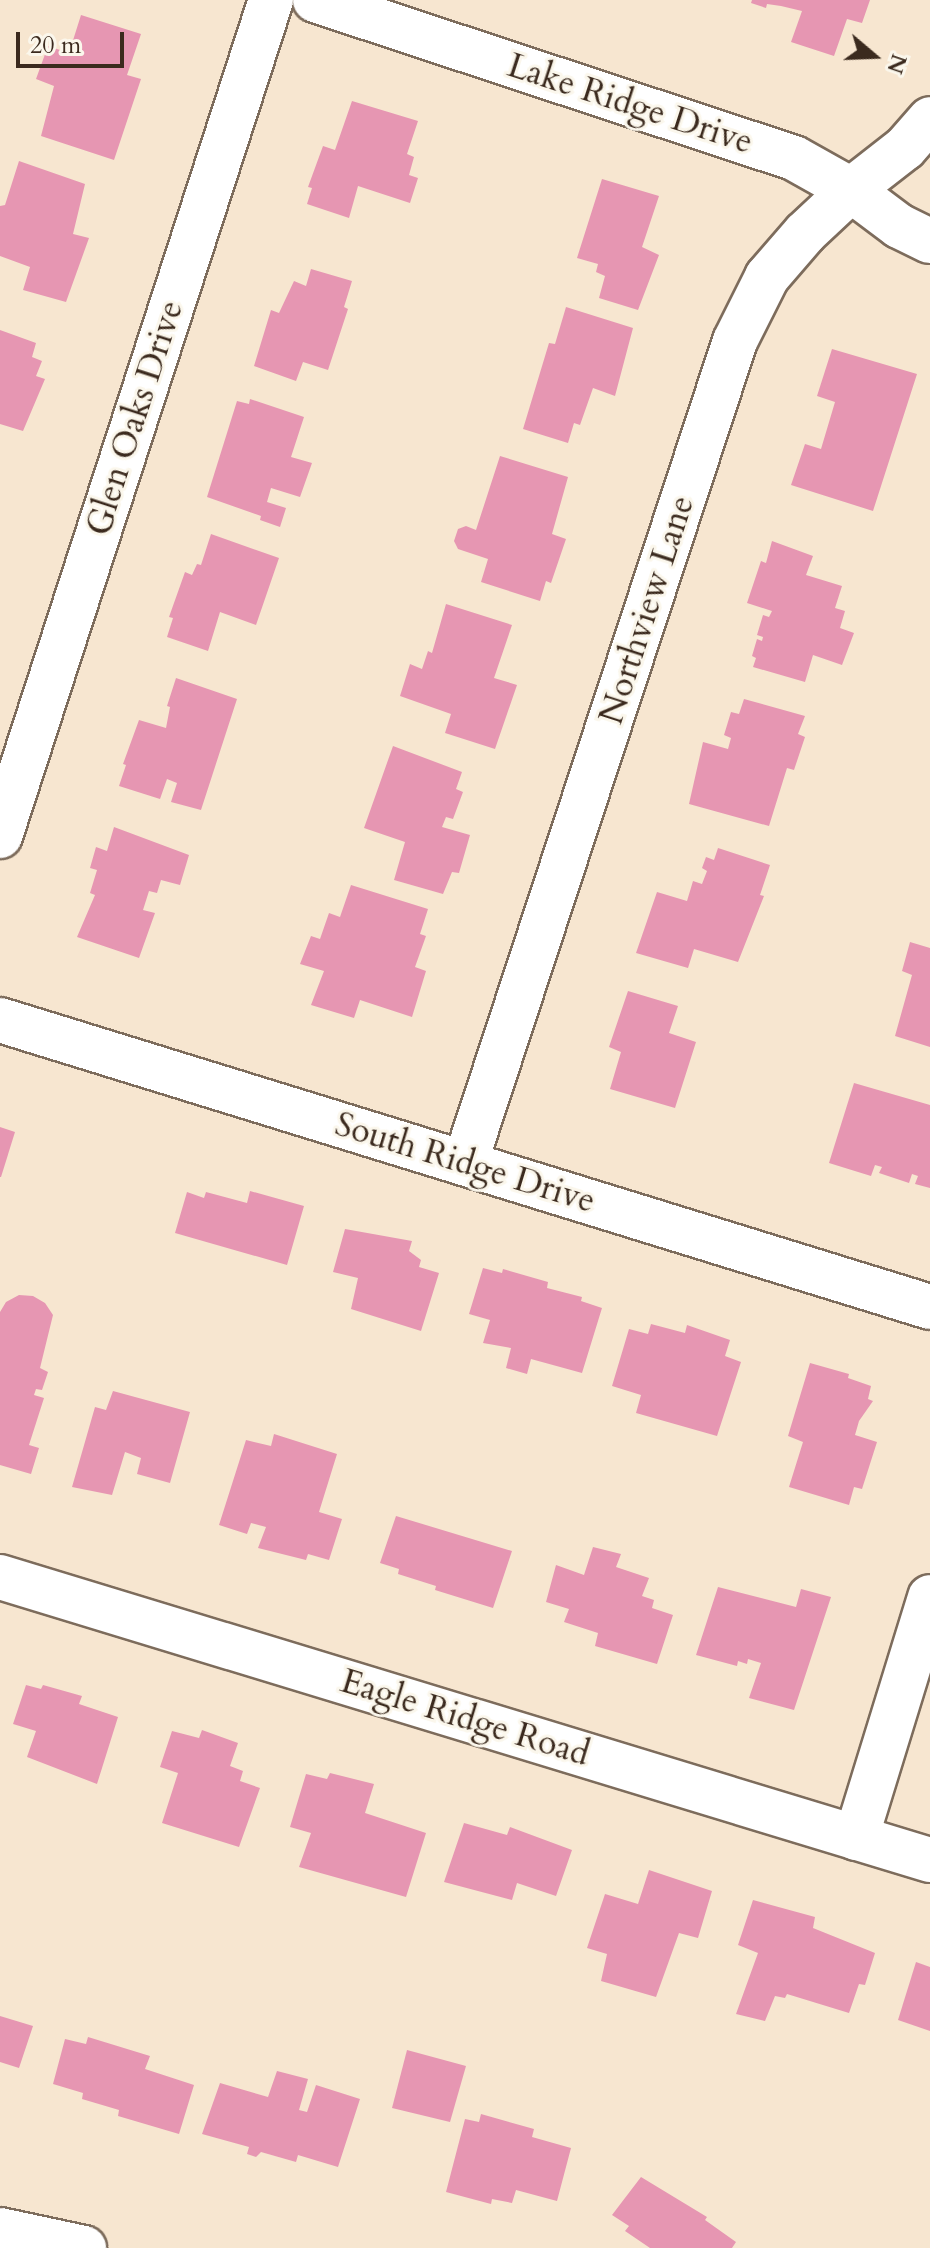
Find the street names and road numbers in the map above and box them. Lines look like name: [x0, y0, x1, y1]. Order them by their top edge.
street label: Lake Ridge Drive: [502, 45, 758, 163]
street label: Glen Oaks Drive: [78, 295, 192, 541]
street label: Northview Lane: [591, 491, 703, 729]
street label: South Ridge Drive: [330, 1104, 600, 1222]
street label: Eagle Ridge Road: [336, 1661, 594, 1775]

